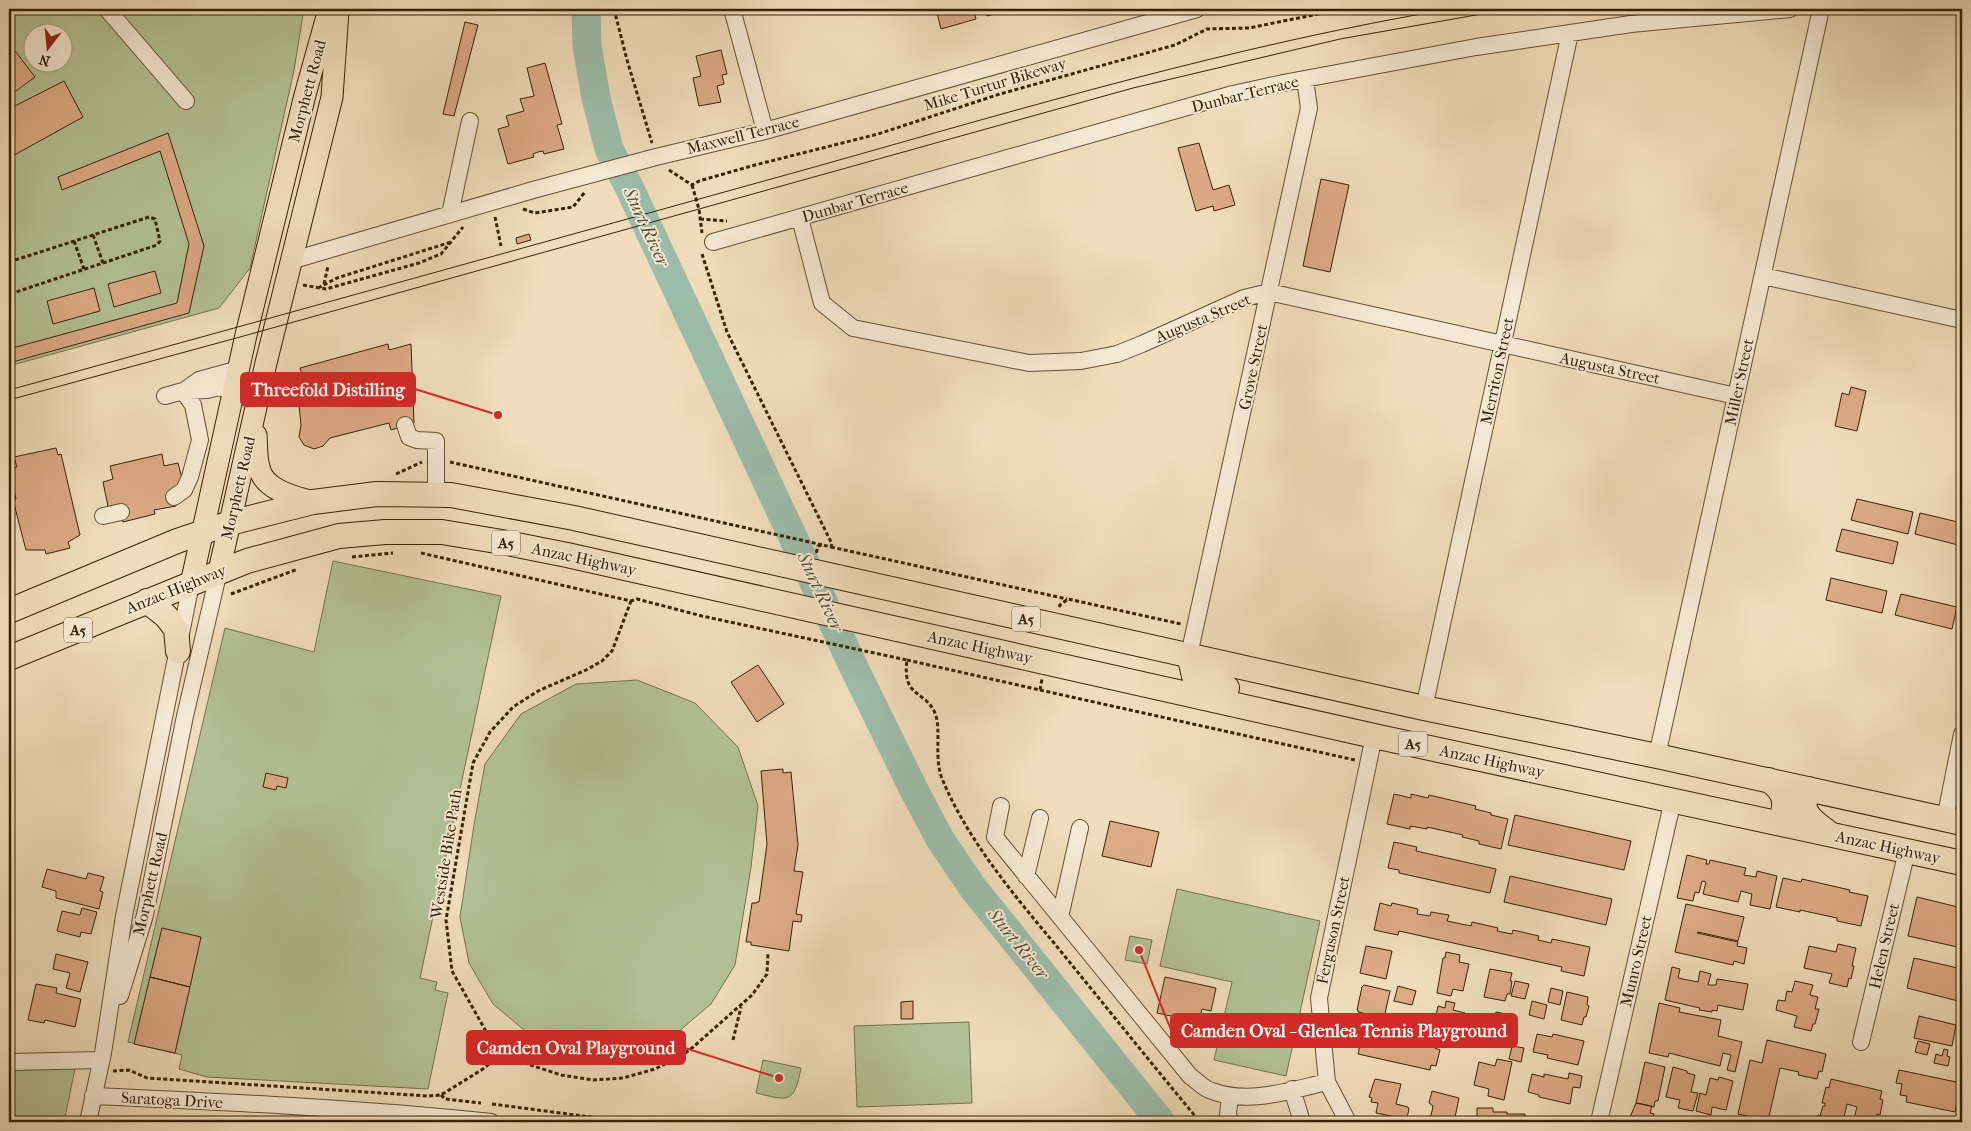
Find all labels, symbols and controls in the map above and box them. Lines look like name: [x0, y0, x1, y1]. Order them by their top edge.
north arrow: [22, 22, 72, 72]
street label: Morphett Road: [284, 37, 330, 144]
text: N: [37, 50, 52, 70]
street label: Mike Turtur Bikeway: [921, 53, 1069, 115]
street label: Dunbar Terrace: [1189, 71, 1301, 117]
street label: Maxwell Terrace: [685, 112, 801, 158]
street label: Dunbar Terrace: [800, 178, 910, 226]
water label: Sturt River: [618, 183, 674, 272]
street label: Augusta Street: [1152, 289, 1254, 347]
street label: Merriton Street: [1476, 315, 1518, 426]
street label: Grove Street: [1235, 322, 1271, 412]
street label: Miller Street: [1721, 336, 1758, 427]
street label: Augusta Street: [1557, 348, 1662, 388]
callout: Threefold Distilling: [241, 373, 415, 406]
text: Threefold Distilling: [250, 380, 406, 401]
street label: Morphett Road: [217, 434, 259, 542]
road number: A5: [492, 530, 520, 556]
street label: Anzac Highway: [529, 538, 639, 579]
water label: Sturt River: [792, 548, 848, 637]
street label: Anzac Highway: [122, 560, 229, 618]
road number: A5: [1012, 606, 1040, 632]
road number: A5: [64, 618, 92, 642]
street label: Anzac Highway: [925, 626, 1035, 667]
road number: A5: [1399, 732, 1427, 756]
street label: Anzac Highway: [1437, 740, 1547, 781]
street label: Westside Bike Path: [426, 788, 466, 921]
street label: Anzac Highway: [1833, 826, 1943, 867]
street label: Morphett Road: [129, 830, 171, 938]
street label: Ferguson Street: [1312, 874, 1354, 986]
street label: Helen Street: [1865, 901, 1903, 991]
water label: Sturt River: [983, 904, 1054, 985]
street label: Munro Street: [1616, 913, 1656, 1009]
callout: Camden Oval - Glenlea Tennis Playground: [1171, 1014, 1517, 1047]
text: Camden Oval - Glenlea Tennis Playground: [1181, 1021, 1508, 1042]
callout: Camden Oval Playground: [467, 1031, 685, 1064]
text: Camden Oval Playground: [477, 1038, 676, 1059]
street label: Saratoga Drive: [120, 1088, 224, 1112]

